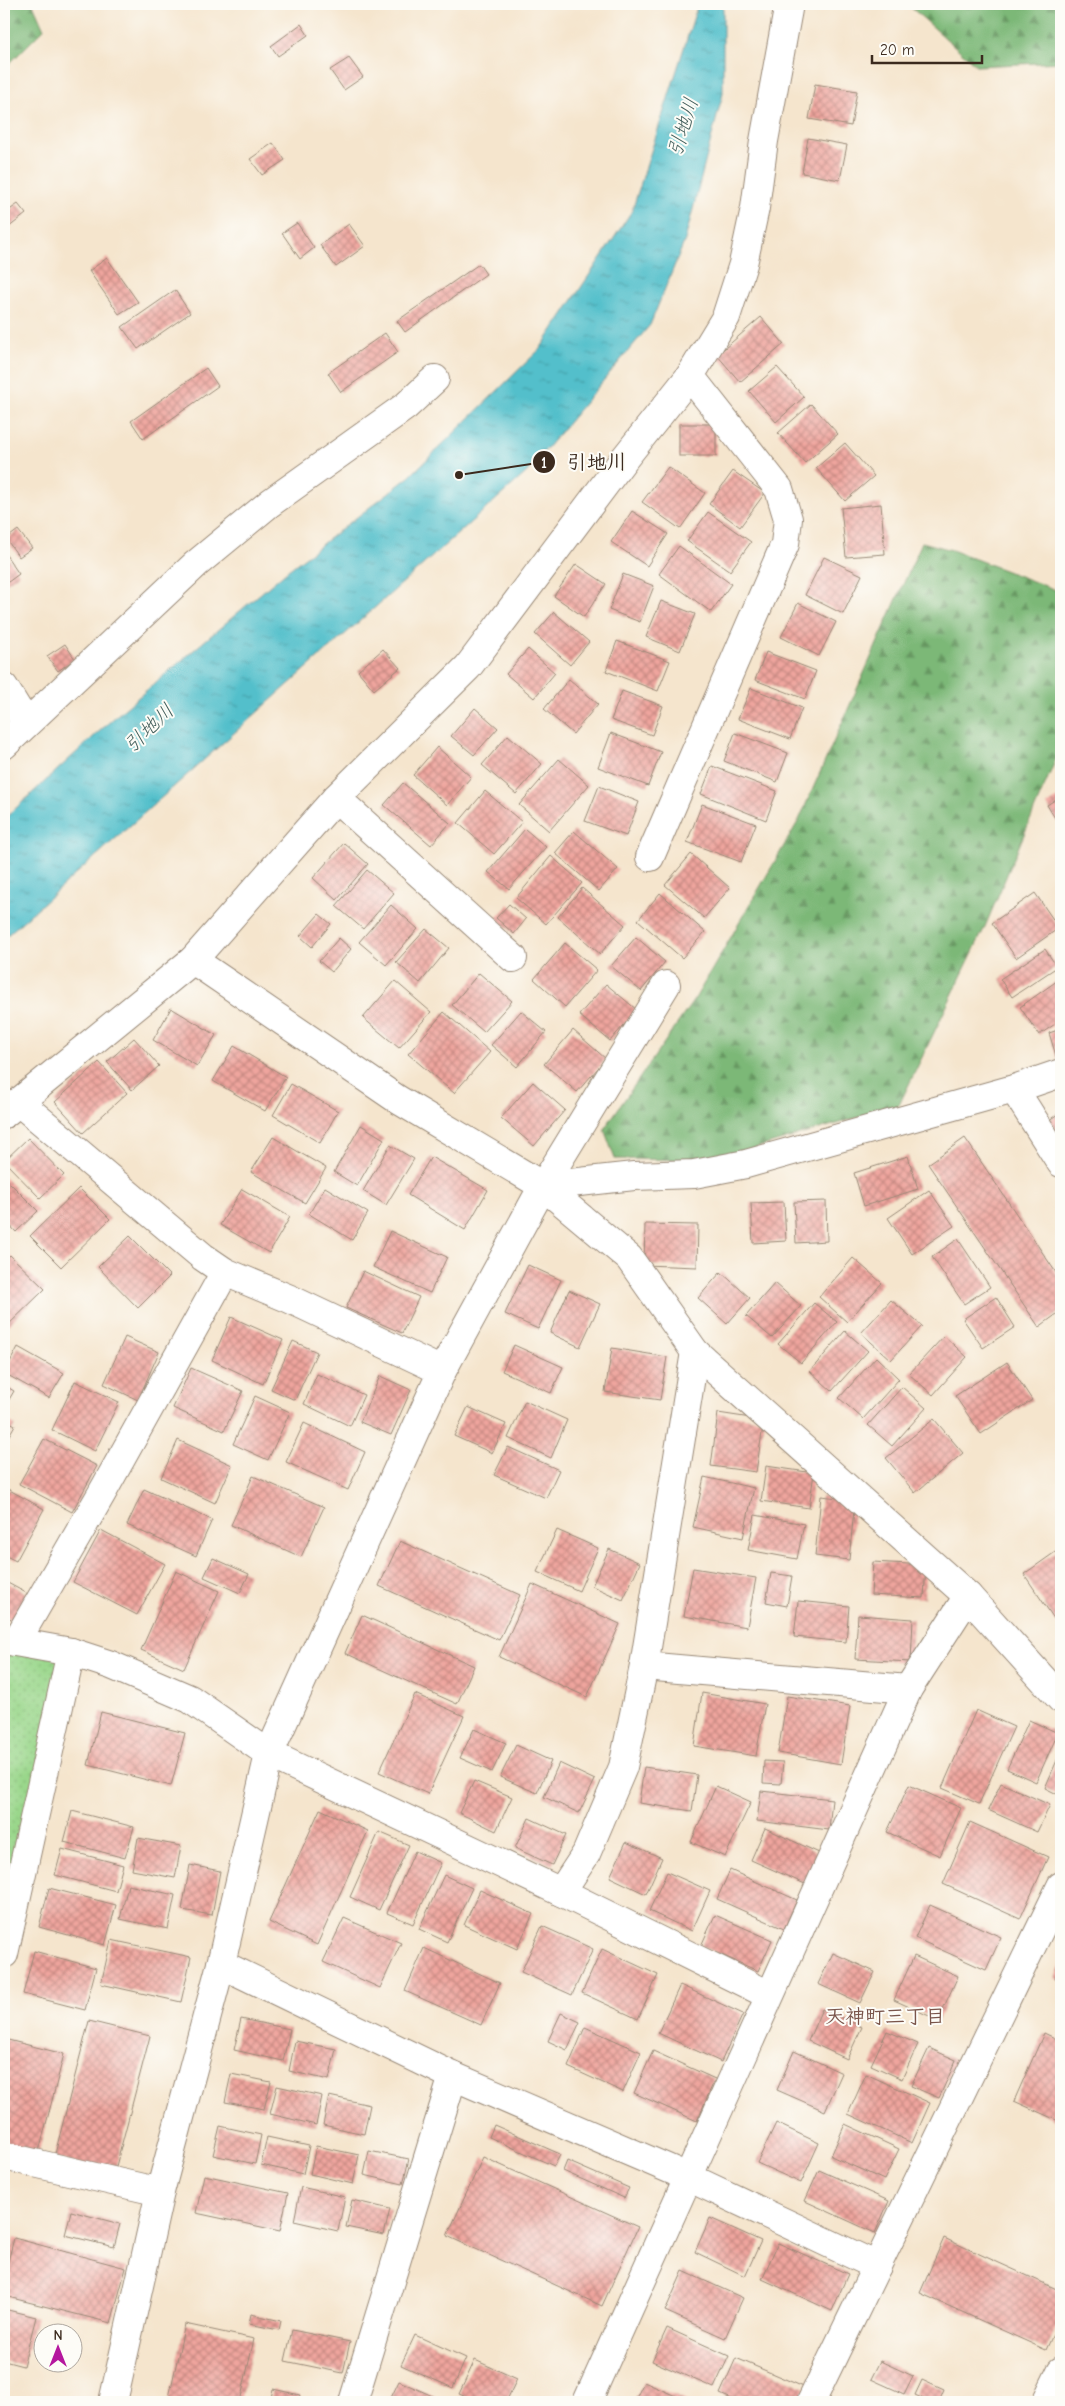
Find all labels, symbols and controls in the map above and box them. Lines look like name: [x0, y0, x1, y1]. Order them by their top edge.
scale bar: [872, 32, 982, 64]
text: 20 m: [880, 41, 914, 59]
water label: 引地川: [663, 95, 703, 159]
callout: 引地川: [532, 445, 637, 480]
text: 引地川: [567, 451, 627, 474]
text: 1: [541, 454, 547, 472]
water label: 引地川: [119, 699, 179, 757]
district label: 天神町三丁目: [825, 2005, 945, 2028]
north arrow: [32, 2324, 82, 2374]
text: N: [53, 2327, 63, 2344]

